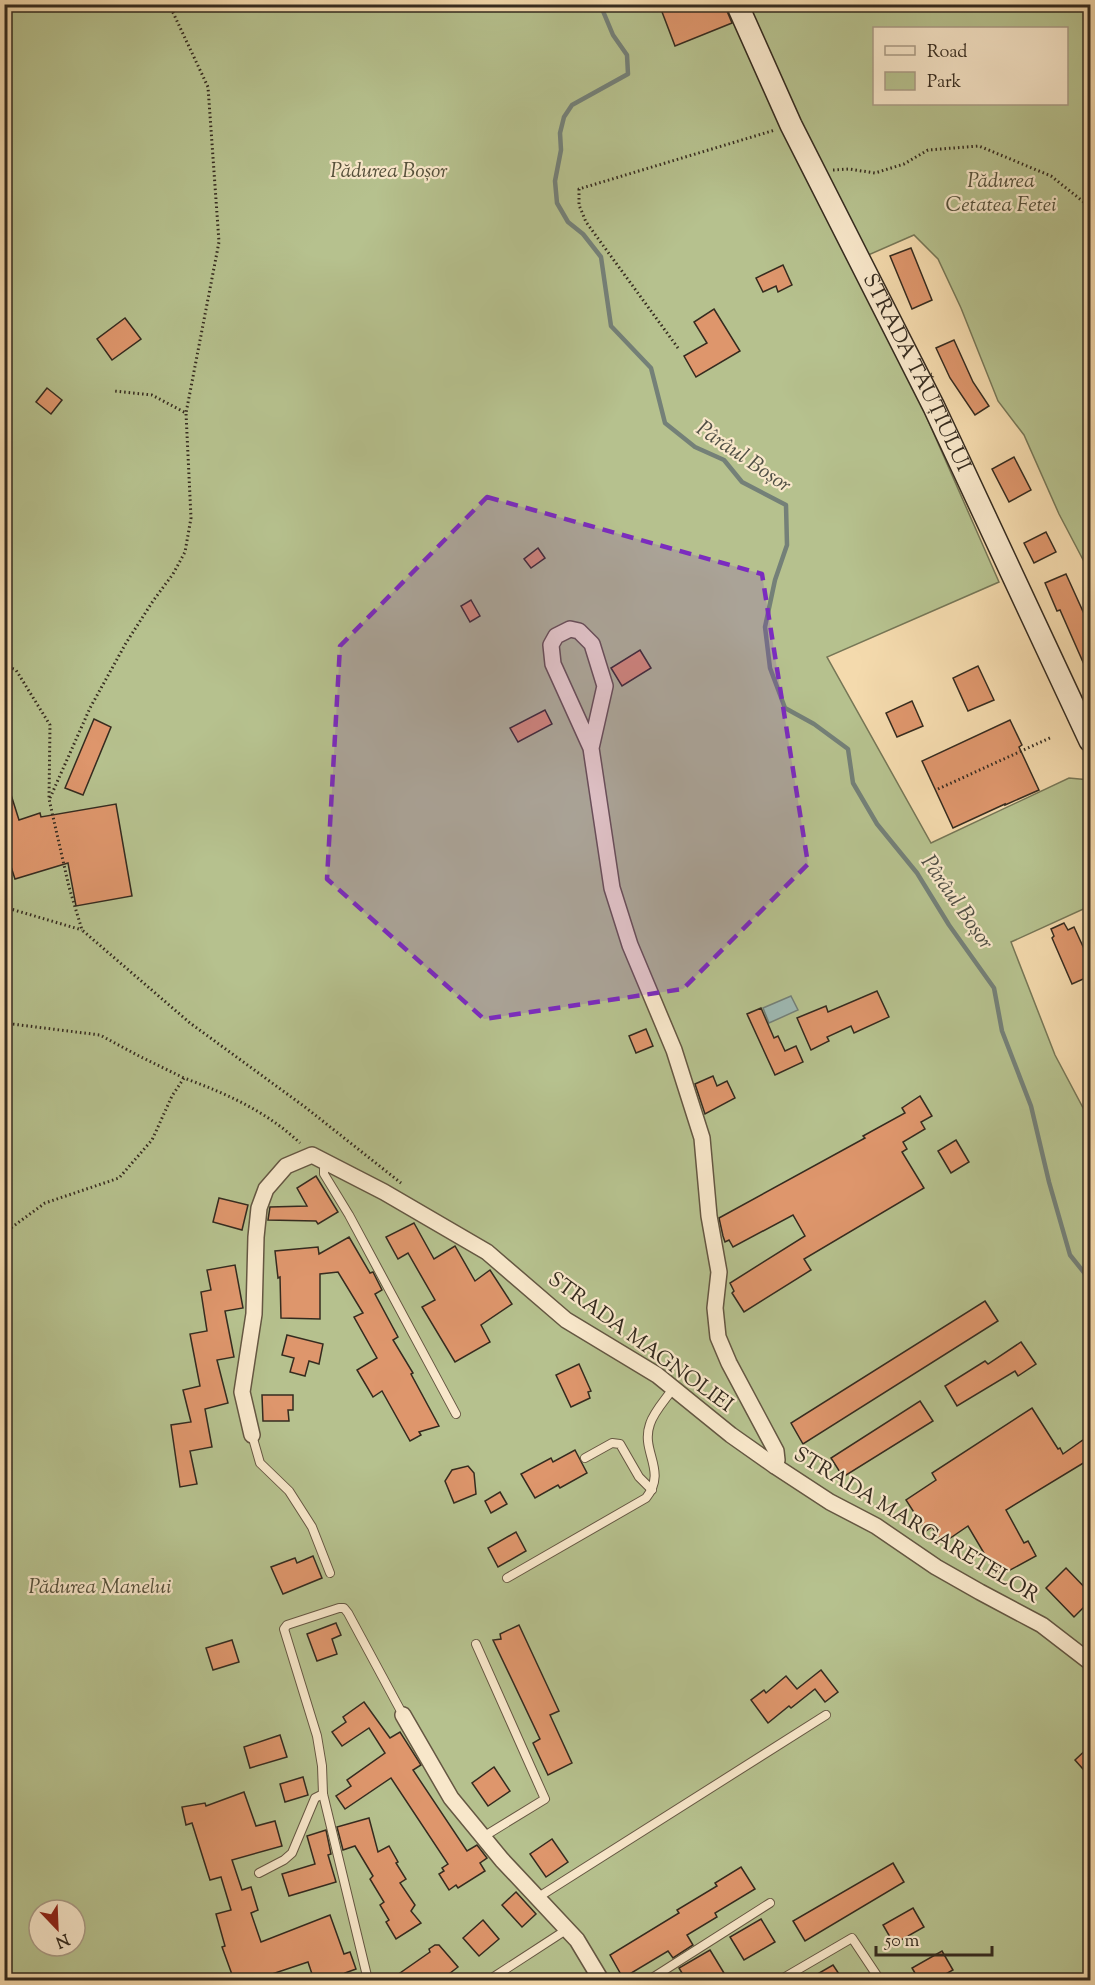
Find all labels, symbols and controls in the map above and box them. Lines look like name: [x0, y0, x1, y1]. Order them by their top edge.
legend: [873, 27, 1068, 105]
text: Road: [927, 40, 967, 66]
text: Park: [927, 70, 962, 96]
park label: Pădurea Boșor: [330, 157, 448, 187]
park label: Pădurea Cetatea Fetei: [946, 167, 1056, 221]
street label: STRADA TĂUȚIULUI: [854, 269, 977, 477]
water label: Pârâul Boșor: [689, 414, 797, 502]
water label: Pârâul Boșor: [912, 849, 1001, 957]
street label: STRADA MAGNOLIEI: [541, 1265, 739, 1421]
street label: STRADA MARGARETELOR: [787, 1440, 1045, 1612]
park label: Pădurea Manelui: [29, 1573, 171, 1603]
north arrow: [27, 1898, 87, 1958]
scale bar: [876, 1919, 992, 1957]
text: N: [51, 1926, 72, 1953]
text: 50 m: [884, 1929, 920, 1955]

